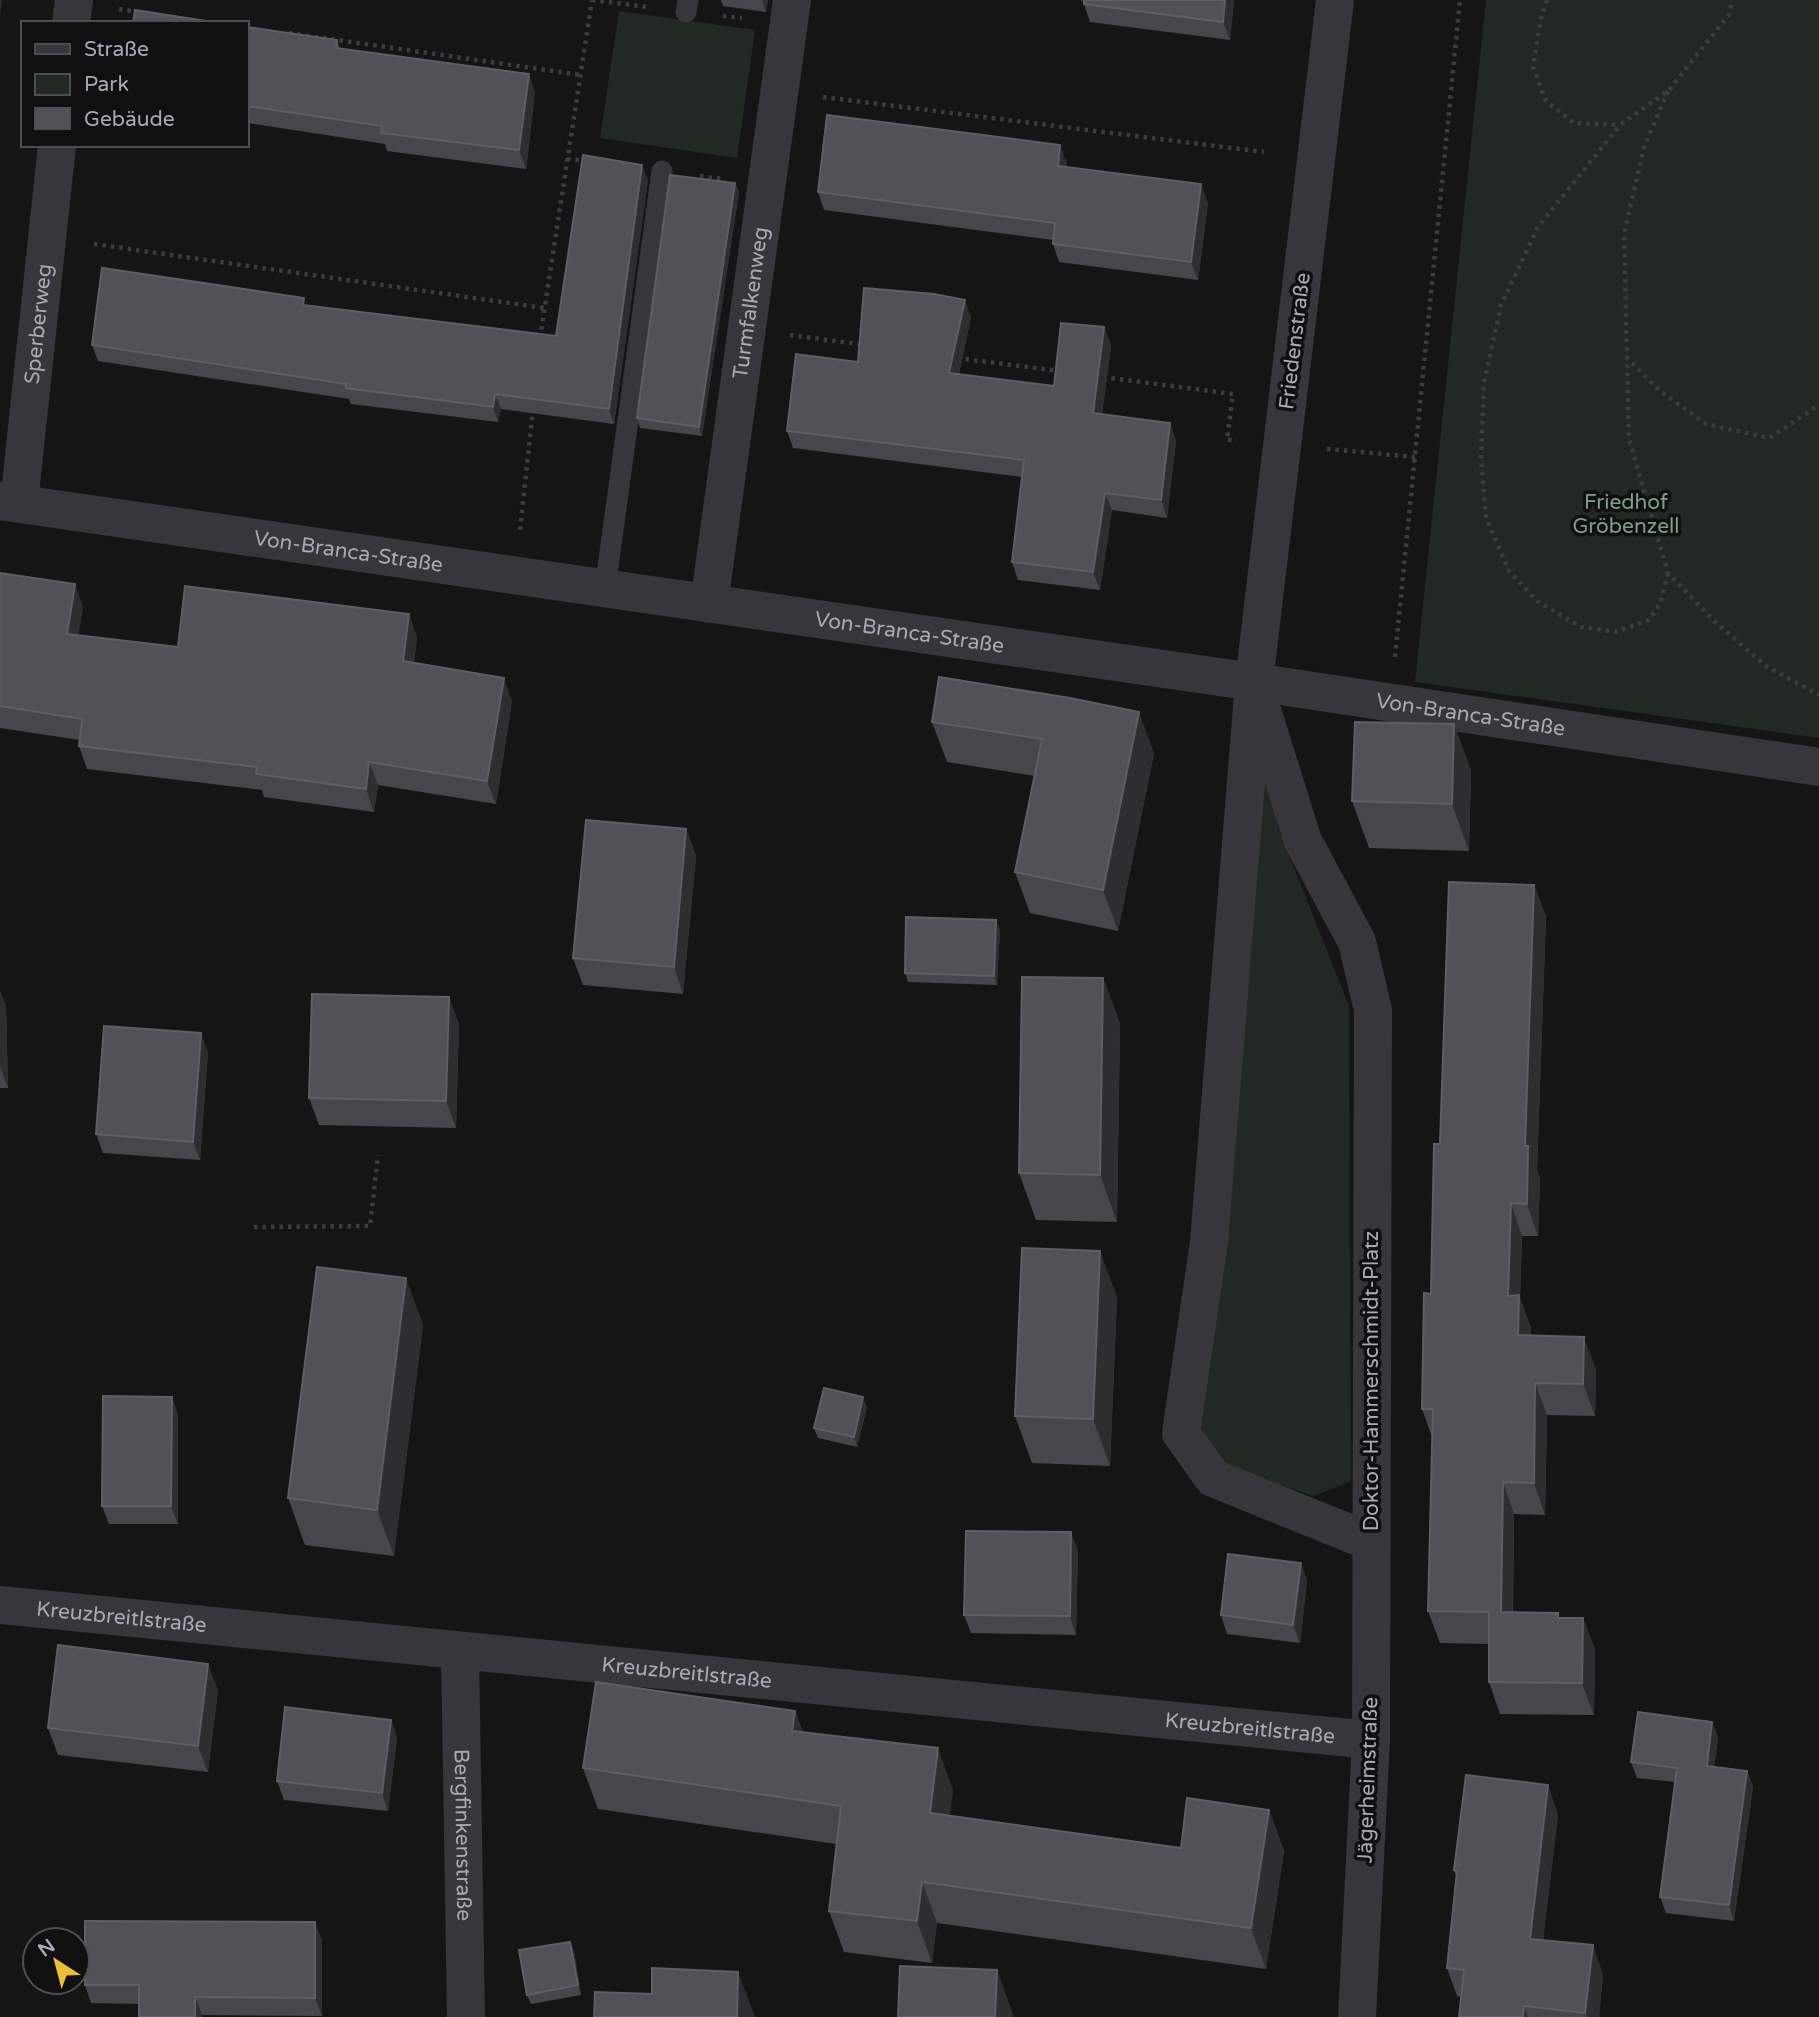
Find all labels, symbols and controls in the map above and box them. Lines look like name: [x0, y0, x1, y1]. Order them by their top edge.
legend: [21, 21, 248, 147]
text: Straße: [84, 37, 149, 62]
text: Park: [84, 72, 129, 97]
text: Gebäude: [84, 107, 175, 132]
street label: Turmfalkenweg: [728, 225, 773, 381]
street label: Sperberweg: [19, 263, 57, 385]
street label: Friedenstraße: [1274, 271, 1316, 411]
park label: Friedhof Gröbenzell: [1572, 490, 1680, 539]
street label: Von-Branca-Straße: [252, 525, 445, 577]
street label: Von-Branca-Straße: [813, 606, 1006, 658]
street label: Von-Branca-Straße: [1374, 688, 1567, 741]
street label: Doktor-Hammerschmidt-Platz: [1359, 1231, 1384, 1531]
street label: Kreuzbreitlstraße: [35, 1596, 208, 1638]
street label: Kreuzbreitlstraße: [600, 1652, 773, 1693]
street label: Jägerheimstraße: [1353, 1696, 1383, 1864]
street label: Kreuzbreitlstraße: [1164, 1707, 1336, 1749]
street label: Bergfinkenstraße: [449, 1749, 477, 1921]
north arrow: [21, 1926, 91, 1996]
text: N: [34, 1935, 59, 1961]

